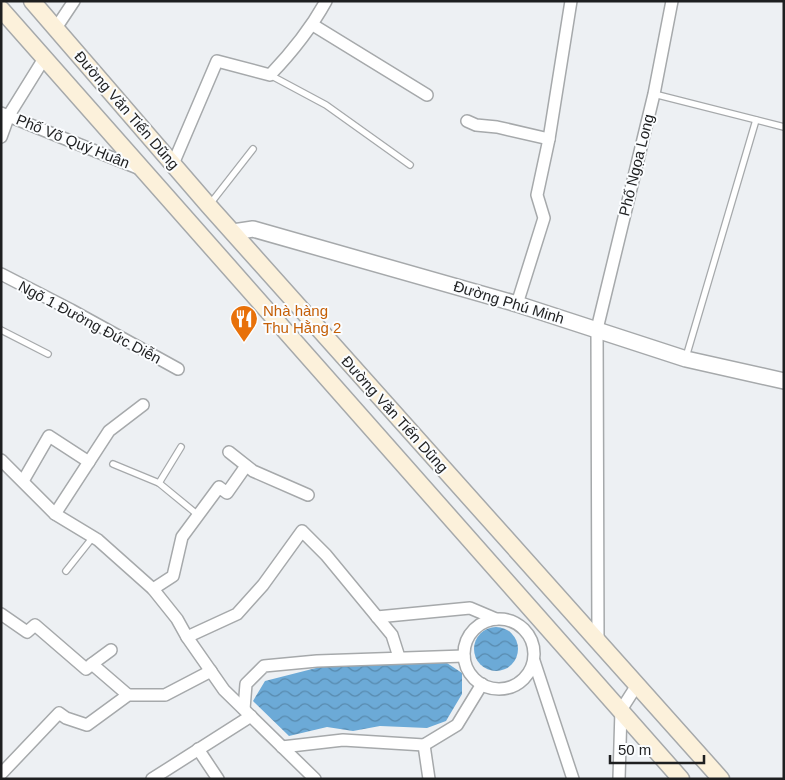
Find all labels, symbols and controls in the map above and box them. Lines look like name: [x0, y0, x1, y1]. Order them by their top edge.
street label: Đường Văn Tiến Dũng: [71, 48, 183, 172]
street label: Phố Võ Quý Huân: [14, 110, 132, 172]
street label: Phố Ngọa Long: [615, 112, 657, 218]
street label: Ngõ 1 Đường Đức Diễn: [16, 277, 164, 367]
street label: Đường Phú Minh: [452, 277, 566, 327]
place label: Nhà hàng Thu Hằng 2: [263, 302, 341, 336]
restaurant icon: Nhà hàng Thu Hằng 2: [229, 304, 259, 343]
street label: Đường Văn Tiến Dũng: [338, 352, 452, 476]
scale bar: [610, 732, 704, 764]
text: 50 m: [618, 741, 651, 758]

